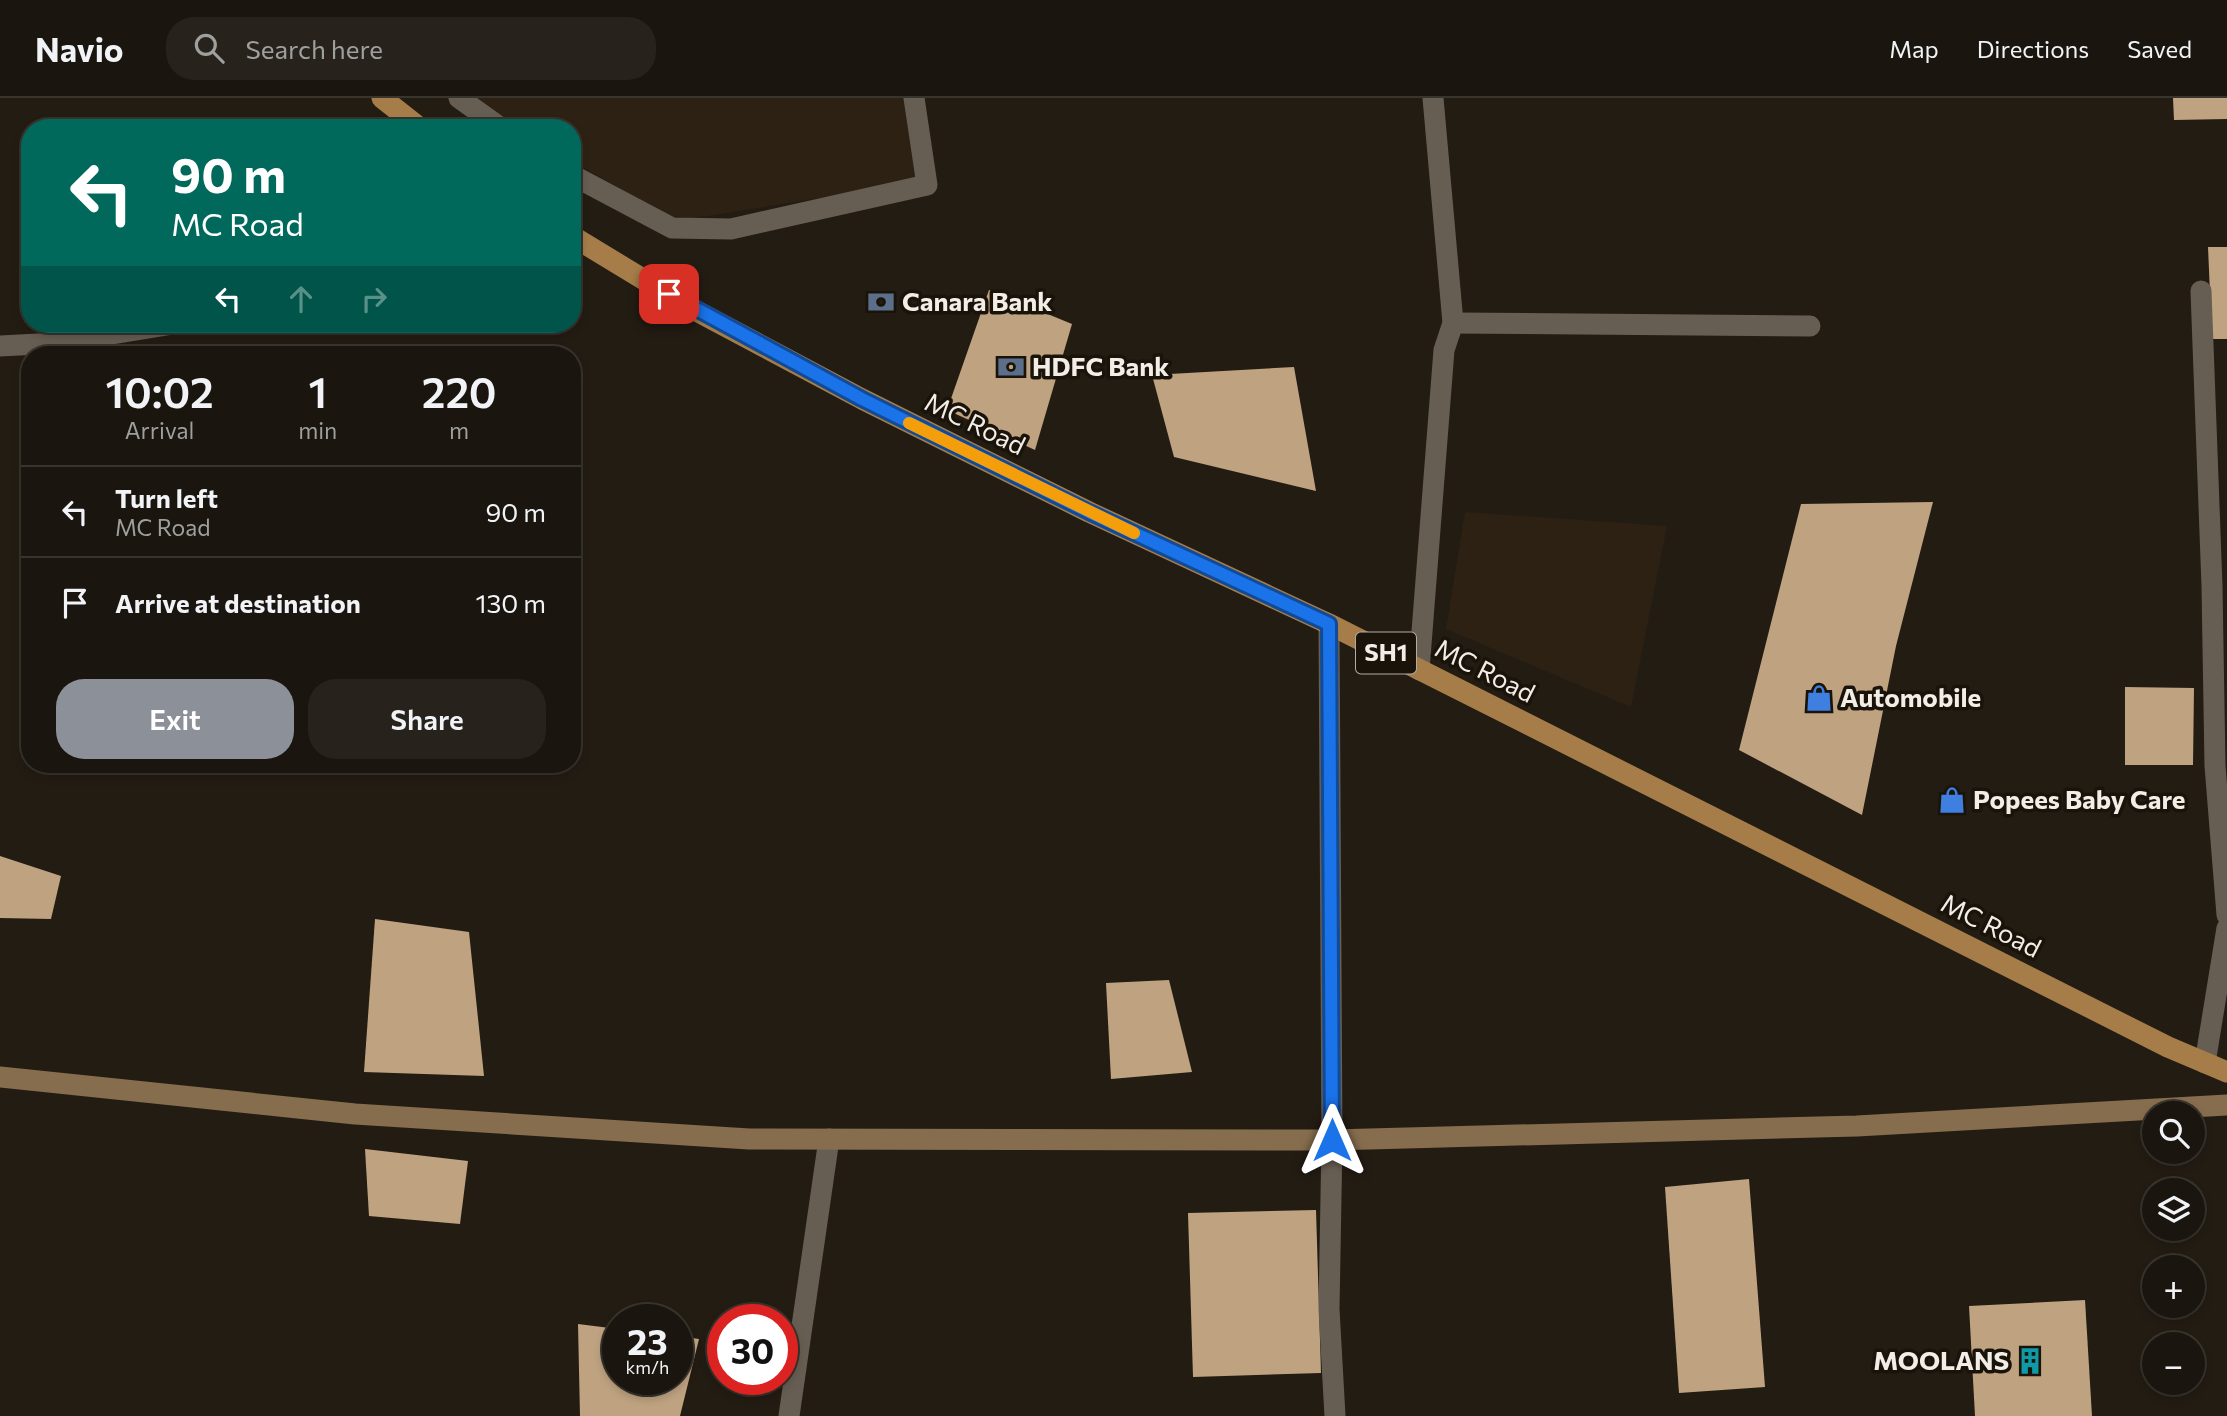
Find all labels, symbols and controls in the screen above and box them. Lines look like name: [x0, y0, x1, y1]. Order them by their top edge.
search box: [166, 17, 656, 80]
text: Navio: [35, 28, 124, 69]
icon: search: [190, 29, 228, 67]
text: Search here: [246, 33, 383, 64]
text: Map: [1889, 34, 1939, 63]
text: Directions: [1977, 34, 2089, 63]
text: Saved: [2127, 34, 2192, 63]
text: 90 m: [171, 143, 286, 203]
icon: left: [56, 147, 147, 238]
text: MC Road: [171, 203, 304, 243]
pin: [639, 264, 699, 324]
icon: arrive: [650, 275, 688, 313]
icon: left: [209, 280, 247, 318]
icon: ahead: [282, 280, 320, 318]
icon: right: [355, 280, 393, 318]
place label: Canara Bank: [902, 285, 1052, 316]
bank icon: Canara Bank: [866, 287, 896, 317]
place label: HDFC Bank: [1032, 350, 1169, 381]
bank icon: HDFC Bank: [996, 352, 1026, 382]
text: 10:02: [105, 365, 214, 417]
text: 1: [308, 365, 327, 417]
text: 220: [422, 365, 497, 417]
street label: MC Road: [920, 385, 1031, 460]
text: Arrival: [125, 416, 194, 444]
text: min: [298, 416, 337, 444]
text: m: [449, 416, 469, 444]
text: Turn left: [115, 482, 218, 513]
icon: left: [56, 493, 94, 531]
text: 90 m: [486, 496, 546, 527]
text: MC Road: [115, 513, 210, 541]
icon: arrive: [56, 584, 94, 622]
text: Arrive at destination: [115, 587, 361, 618]
text: 130 m: [475, 587, 546, 618]
street label: MC Road: [1431, 631, 1541, 708]
road number: SH1: [1356, 632, 1416, 674]
button: Exit: [56, 679, 294, 759]
button: Share: [308, 679, 546, 759]
place label: Automobile: [1840, 681, 1981, 712]
shop icon: Automobile: [1804, 683, 1834, 713]
place label: Popees Baby Care: [1973, 783, 2186, 814]
shop icon: Popees Baby Care: [1937, 785, 1967, 815]
street label: MC Road: [1937, 886, 2047, 963]
map controls: [2142, 1101, 2205, 1395]
button: search: [2142, 1101, 2205, 1164]
position arrow: [1295, 1103, 1369, 1177]
button: layers: [2142, 1178, 2205, 1241]
button: +: [2142, 1255, 2205, 1318]
speed limit sign: 30: [707, 1304, 798, 1395]
text: 23: [627, 1319, 668, 1362]
button: −: [2142, 1332, 2205, 1395]
place label: MOOLANS: [1873, 1344, 2009, 1375]
building icon: MOOLANS: [2015, 1346, 2045, 1376]
text: km/h: [626, 1356, 669, 1378]

